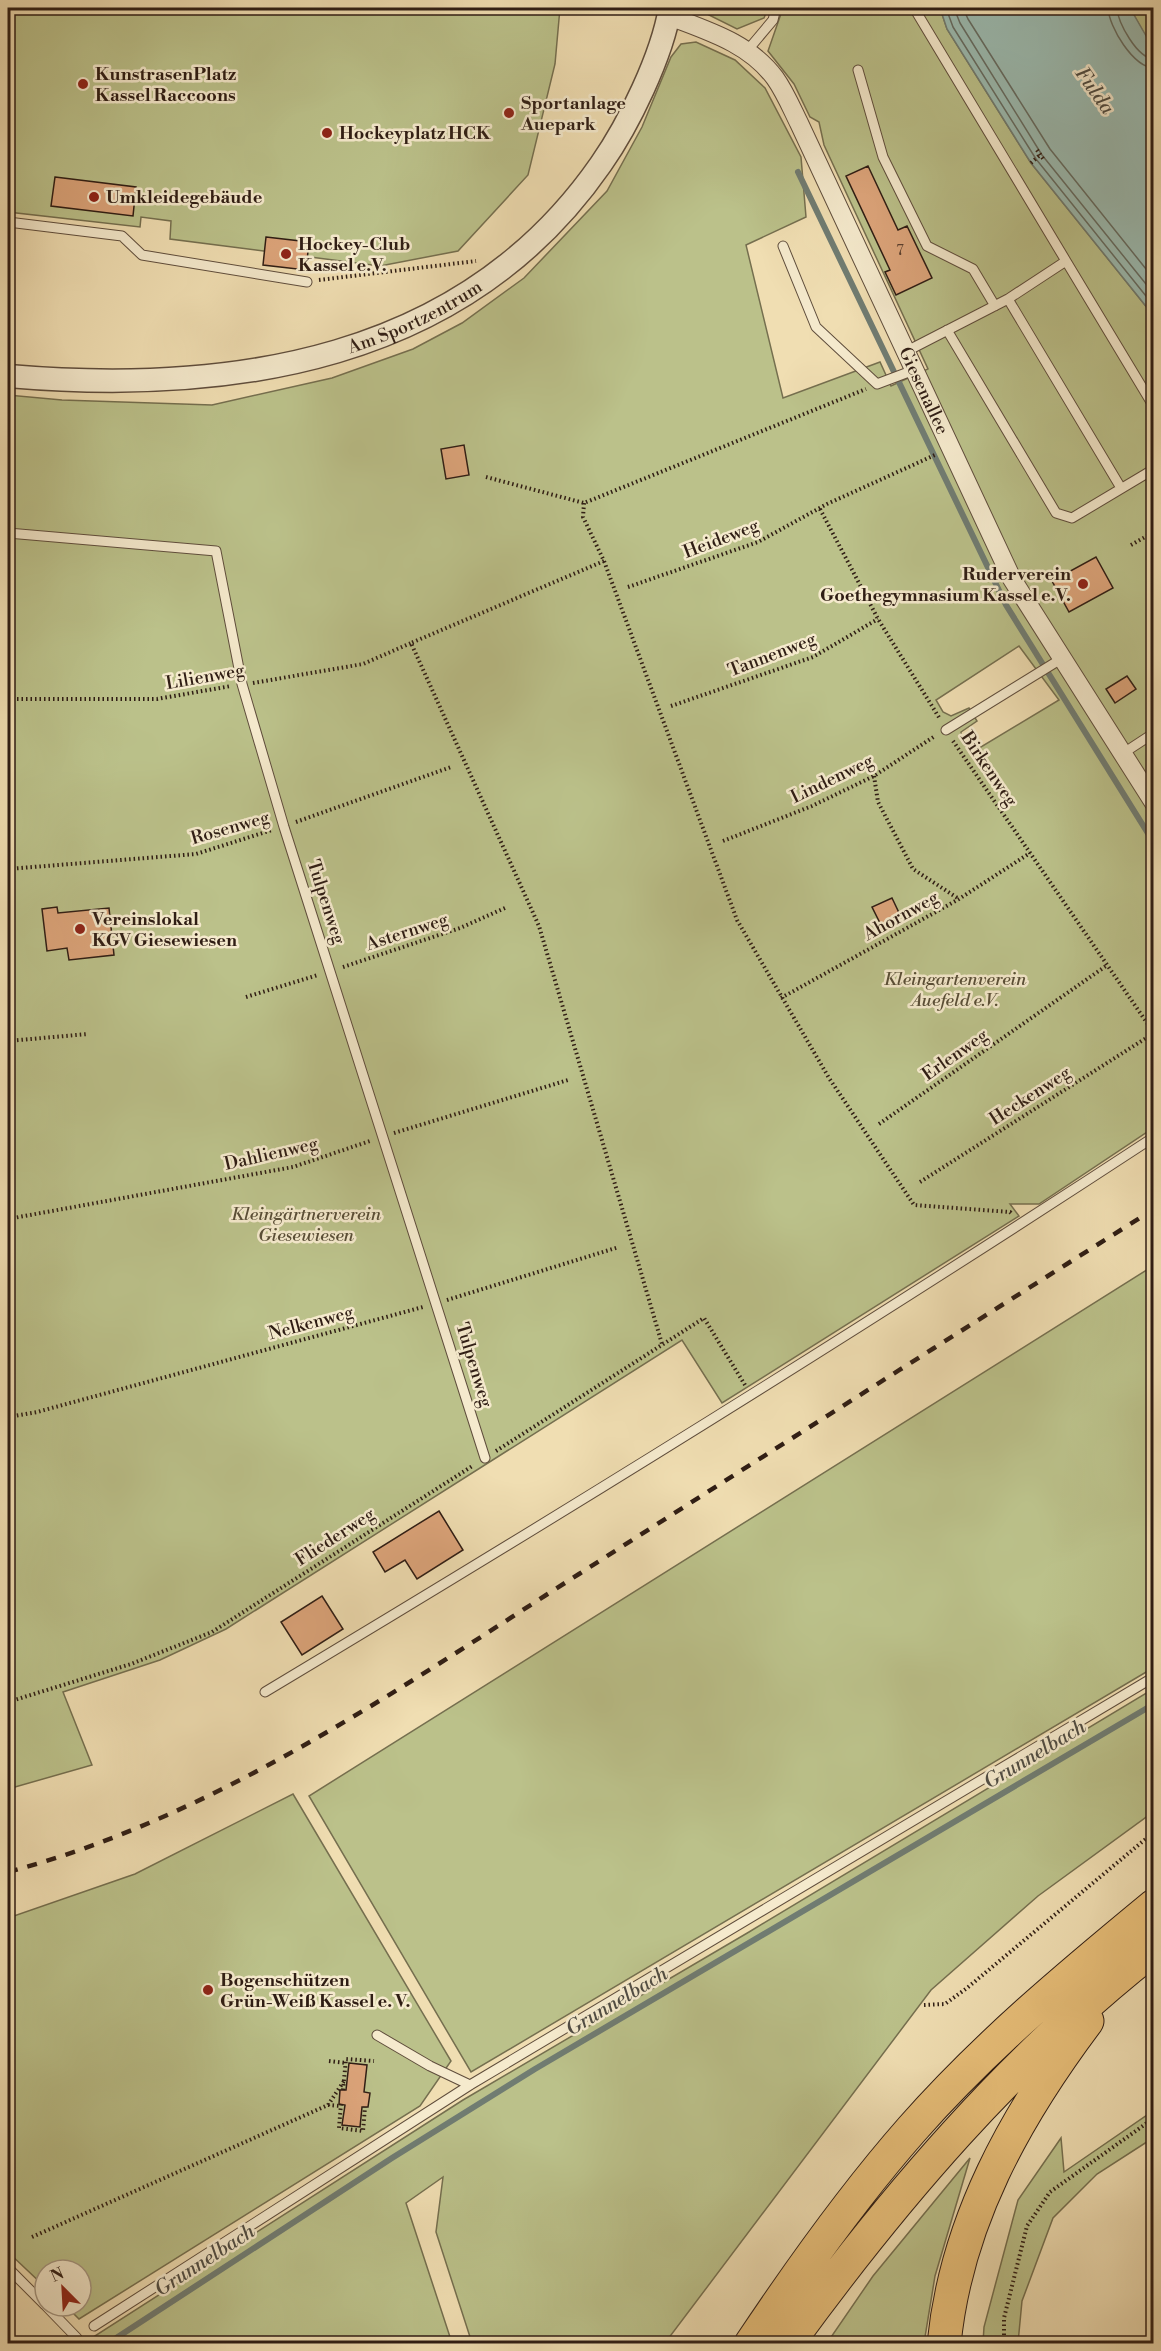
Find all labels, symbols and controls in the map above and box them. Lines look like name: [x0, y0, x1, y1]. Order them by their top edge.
water label: Fulda: [1069, 62, 1120, 120]
place label: KunstrasenPlatz Kassel Raccoons: [95, 63, 237, 107]
marker: KunstrasenPlatz Kassel Raccoons: [76, 77, 90, 91]
place label: Sportanlage Auepark: [520, 92, 626, 136]
marker: Sportanlage Auepark: [502, 106, 516, 120]
place label: Hockeyplatz HCK: [339, 122, 491, 145]
marker: Hockeyplatz HCK: [320, 126, 334, 140]
place label: Umkleidegebäude: [106, 186, 263, 209]
marker: Umkleidegebäude: [87, 190, 101, 204]
place label: Hockey-Club Kassel e.V.: [298, 233, 410, 277]
house number: 7: [896, 241, 904, 260]
marker: Hockey-Club Kassel e.V.: [279, 247, 293, 261]
street label: Am Sportzentrum: [344, 275, 487, 359]
street label: Giesenallee: [894, 343, 954, 438]
street label: Heideweg: [680, 514, 763, 564]
place label: Ruderverein Goethegymnasium Kassel e.V.: [820, 563, 1071, 607]
marker: Ruderverein Goethegymnasium Kassel e.V.: [1076, 577, 1090, 591]
street label: Tannenweg: [725, 627, 820, 682]
street label: Lilienweg: [164, 659, 247, 695]
street label: Birkenweg: [955, 726, 1023, 812]
street label: Lindenweg: [787, 749, 878, 809]
street label: Rosenweg: [188, 806, 273, 850]
street label: Tulpenweg: [302, 857, 351, 948]
street label: Ahornweg: [858, 886, 943, 947]
place label: Vereinslokal KGV Giesewiesen: [91, 908, 237, 952]
street label: Asternweg: [362, 908, 452, 956]
marker: Vereinslokal KGV Giesewiesen: [73, 922, 87, 936]
park label: Kleingartenverein Auefeld e.V.: [884, 968, 1027, 1012]
street label: Erlenweg: [917, 1023, 993, 1086]
street label: Heckenweg: [985, 1061, 1076, 1131]
street label: Dahlienweg: [222, 1132, 321, 1176]
park label: Kleingärtnerverein Giesewiesen: [231, 1203, 382, 1247]
street label: Nelkenweg: [266, 1300, 357, 1345]
street label: Tulpenweg: [450, 1320, 498, 1411]
street label: Fliederweg: [291, 1502, 380, 1571]
water label: Grunnelbach: [979, 1714, 1091, 1795]
water label: Grunnelbach: [561, 1961, 673, 2042]
place label: Bogenschützen Grün-Weiß Kassel e. V.: [220, 1969, 411, 2013]
marker: Bogenschützen Grün-Weiß Kassel e. V.: [201, 1983, 215, 1997]
water label: Grunnelbach: [150, 2219, 261, 2303]
north arrow: [33, 2258, 93, 2318]
text: N: [47, 2263, 67, 2287]

